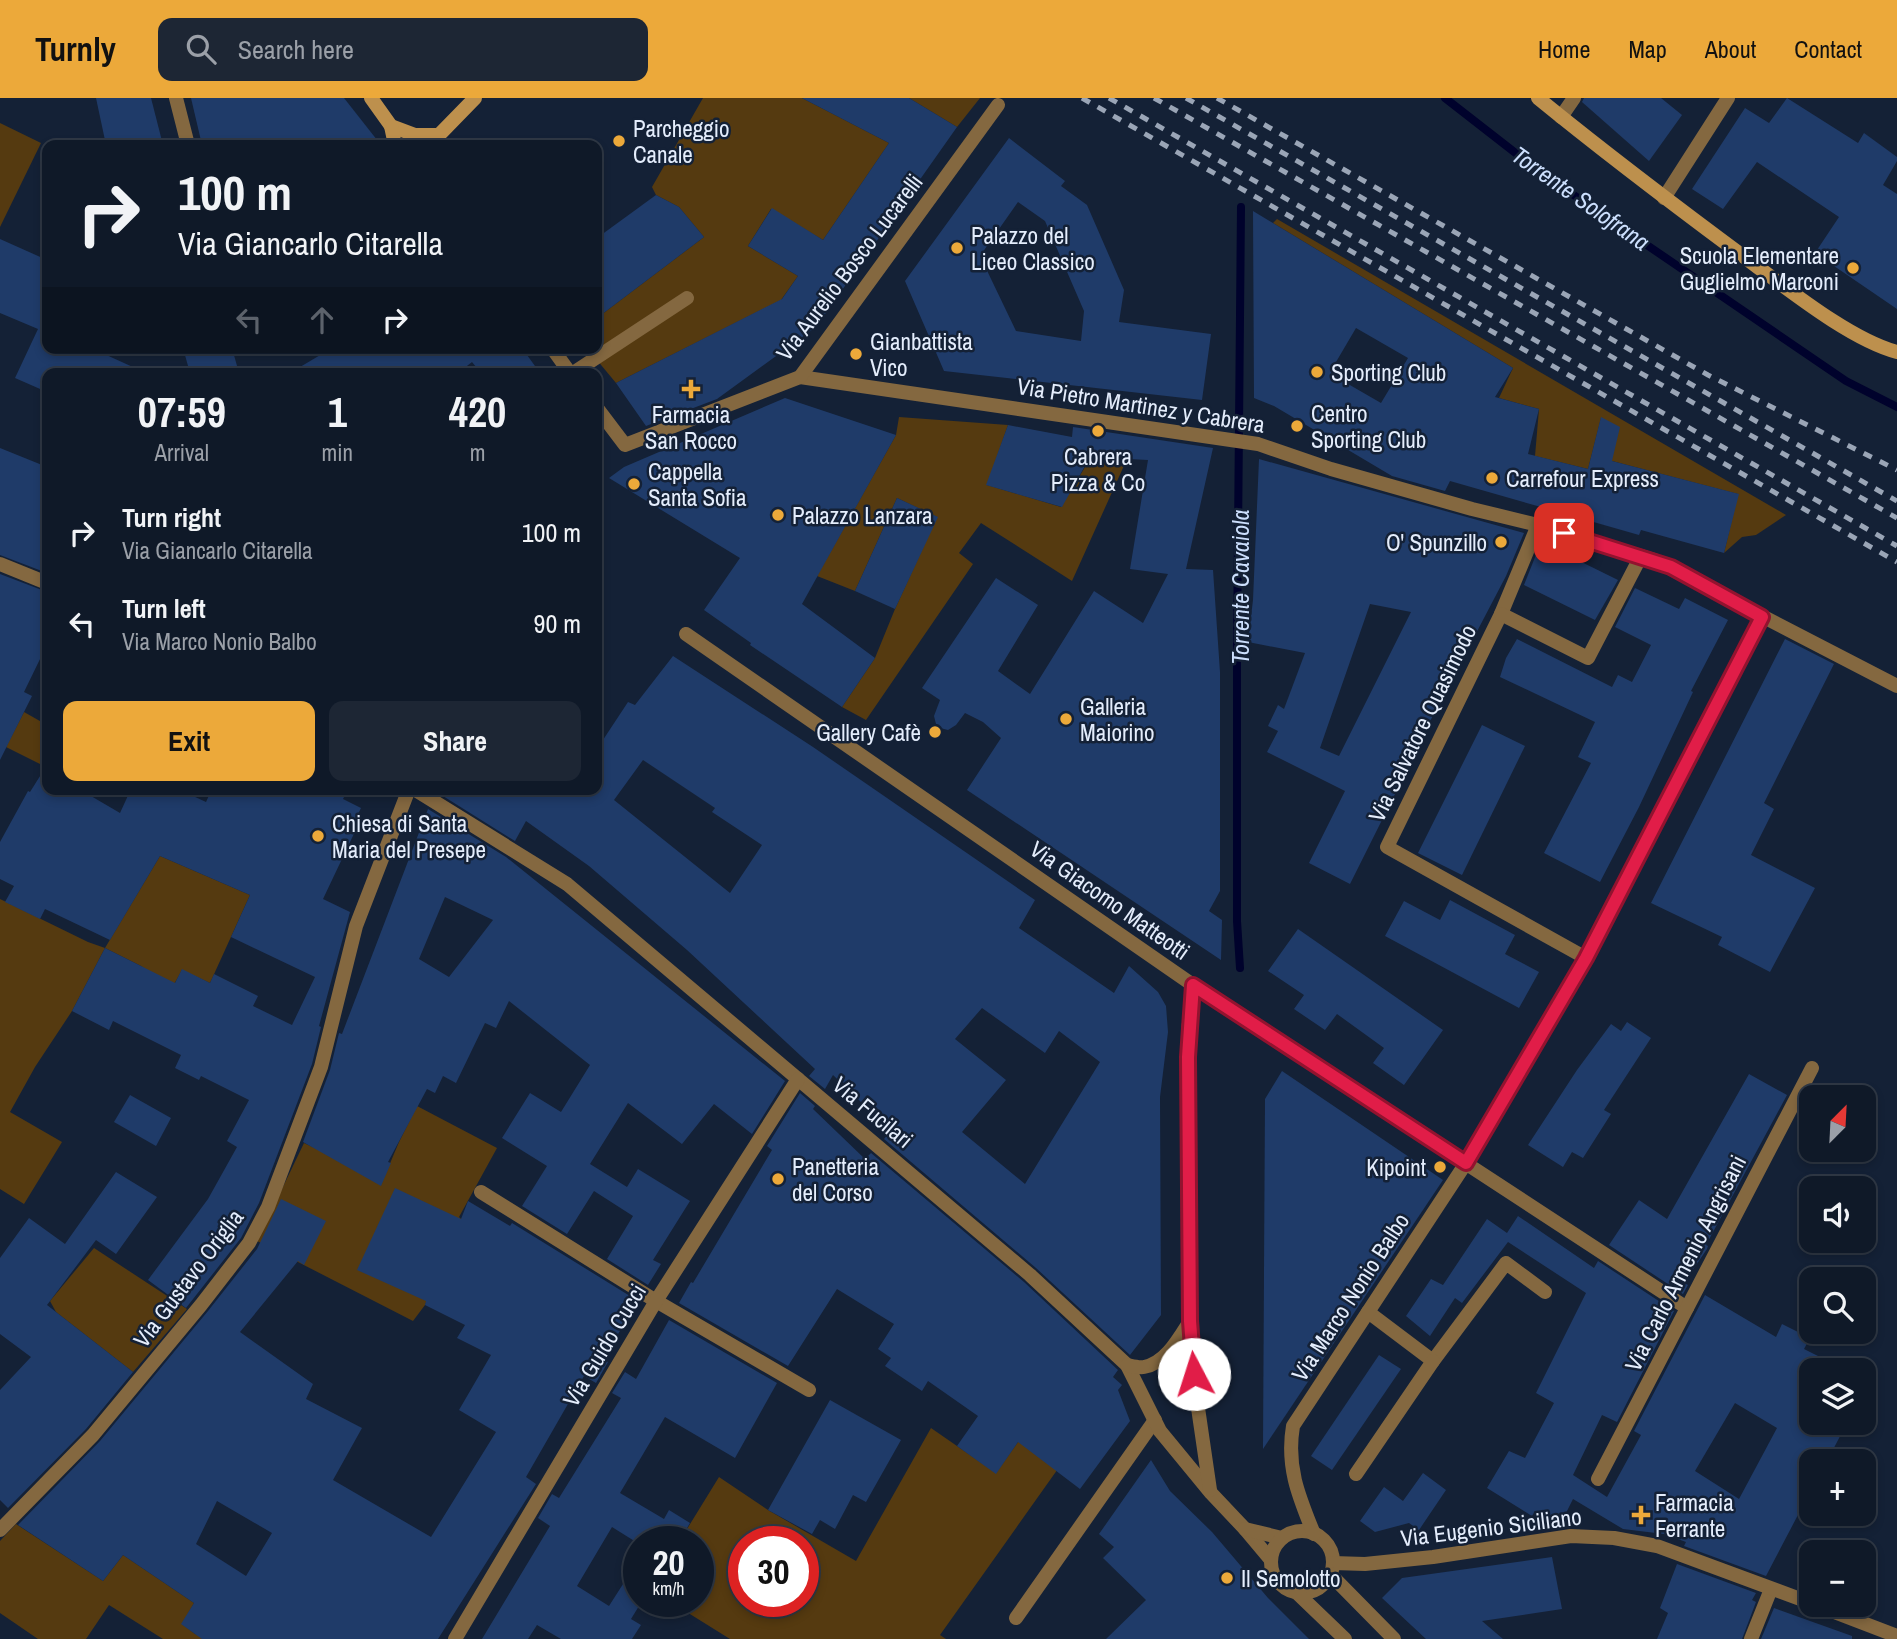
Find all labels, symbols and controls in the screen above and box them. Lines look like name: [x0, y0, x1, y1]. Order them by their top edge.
search box: [158, 18, 648, 81]
text: Turnly: [35, 27, 116, 71]
icon: search: [182, 30, 220, 68]
text: Search here: [238, 32, 354, 67]
text: Home: [1538, 33, 1590, 65]
text: Map: [1628, 33, 1667, 65]
text: About: [1705, 33, 1756, 65]
text: Contact: [1794, 33, 1862, 65]
place label: Parcheggio Canale: [633, 113, 729, 170]
marker: Parcheggio Canale: [611, 133, 627, 149]
water label: Torrente Solofrana: [1506, 139, 1656, 257]
text: 100 m: [178, 159, 292, 225]
street label: Via Aurelio Bosco Lucarelli: [769, 167, 929, 367]
icon: right: [63, 168, 154, 259]
place label: Palazzo del Liceo Classico: [971, 220, 1095, 277]
text: Via Giancarlo Citarella: [178, 222, 443, 265]
marker: Palazzo del Liceo Classico: [949, 240, 965, 256]
place label: Scuola Elementare Guglielmo Marconi: [1680, 240, 1839, 297]
marker: Scuola Elementare Guglielmo Marconi: [1845, 260, 1861, 276]
icon: left: [230, 301, 268, 339]
icon: ahead: [303, 301, 341, 339]
icon: right: [376, 301, 414, 339]
place label: Gianbattista Vico: [870, 326, 973, 383]
marker: Gianbattista Vico: [848, 346, 864, 362]
place label: Sporting Club: [1331, 357, 1446, 388]
marker: Sporting Club: [1309, 364, 1325, 380]
street label: Via Pietro Martinez y Cabrera: [1015, 370, 1267, 440]
marker: Farmacia San Rocco: [683, 381, 699, 397]
text: 07:59: [138, 384, 226, 440]
text: 1: [328, 384, 347, 440]
text: 420: [449, 384, 506, 440]
place label: Centro Sporting Club: [1311, 398, 1426, 455]
place label: Farmacia San Rocco: [645, 399, 737, 456]
marker: Centro Sporting Club: [1289, 418, 1305, 434]
marker: Cabrera Pizza & Co: [1090, 423, 1106, 439]
text: Arrival: [155, 437, 209, 468]
text: min: [322, 437, 353, 468]
text: m: [470, 437, 485, 468]
place label: Cabrera Pizza & Co: [1051, 441, 1145, 498]
place label: Cappella Santa Sofia: [648, 456, 747, 513]
place label: Carrefour Express: [1506, 463, 1659, 494]
marker: Carrefour Express: [1484, 470, 1500, 486]
marker: Cappella Santa Sofia: [626, 476, 642, 492]
text: Turn right: [122, 500, 221, 535]
place label: Palazzo Lanzara: [792, 500, 933, 531]
pin: [1534, 503, 1594, 563]
marker: Palazzo Lanzara: [770, 507, 786, 523]
water label: Torrente Cavaiola: [1224, 510, 1256, 664]
icon: right: [63, 514, 101, 552]
icon: arrive: [1545, 514, 1583, 552]
text: 100 m: [522, 515, 581, 550]
place label: O' Spunzillo: [1386, 527, 1487, 558]
marker: O' Spunzillo: [1493, 534, 1509, 550]
text: Via Giancarlo Citarella: [122, 535, 312, 566]
text: Turn left: [122, 591, 206, 626]
icon: left: [63, 605, 101, 643]
text: 90 m: [534, 606, 581, 641]
street label: Via Salvatore Quasimodo: [1361, 619, 1483, 827]
text: Via Marco Nonio Balbo: [122, 626, 317, 657]
place label: Galleria Maiorino: [1080, 691, 1154, 748]
button: Exit: [63, 701, 315, 781]
button: Share: [329, 701, 581, 781]
marker: Galleria Maiorino: [1058, 711, 1074, 727]
place label: Gallery Cafè: [816, 717, 921, 748]
marker: Gallery Cafè: [927, 724, 943, 740]
place label: Chiesa di Santa Maria del Presepe: [332, 808, 486, 865]
marker: Chiesa di Santa Maria del Presepe: [310, 828, 326, 844]
street label: Via Giacomo Matteotti: [1024, 833, 1196, 967]
street label: Via Fucilari: [826, 1069, 920, 1155]
north arrow: [1799, 1085, 1876, 1162]
map controls: [1799, 1085, 1876, 1617]
street label: Via Carlo Armenio Angrisani: [1617, 1150, 1753, 1376]
place label: Panetteria del Corso: [792, 1151, 880, 1208]
place label: Kipoint: [1366, 1152, 1426, 1183]
marker: Kipoint: [1432, 1159, 1448, 1175]
marker: Panetteria del Corso: [770, 1171, 786, 1187]
button: sound: [1799, 1176, 1876, 1253]
street label: Via Gustavo Origlia: [126, 1202, 250, 1353]
street label: Via Marco Nonio Balbo: [1284, 1207, 1416, 1387]
button: search: [1799, 1267, 1876, 1344]
street label: Via Guido Cucci: [555, 1278, 653, 1412]
position arrow: [1157, 1337, 1231, 1411]
button: layers: [1799, 1358, 1876, 1435]
button: +: [1799, 1449, 1876, 1526]
place label: Farmacia Ferrante: [1655, 1487, 1734, 1544]
street label: Via Eugenio Siciliano: [1399, 1501, 1583, 1553]
marker: Farmacia Ferrante: [1633, 1507, 1649, 1523]
speed limit sign: 30: [728, 1526, 819, 1617]
text: 20: [653, 1539, 684, 1586]
button: −: [1799, 1540, 1876, 1617]
place label: Il Semolotto: [1241, 1563, 1341, 1594]
marker: Il Semolotto: [1219, 1570, 1235, 1586]
text: km/h: [653, 1576, 685, 1601]

